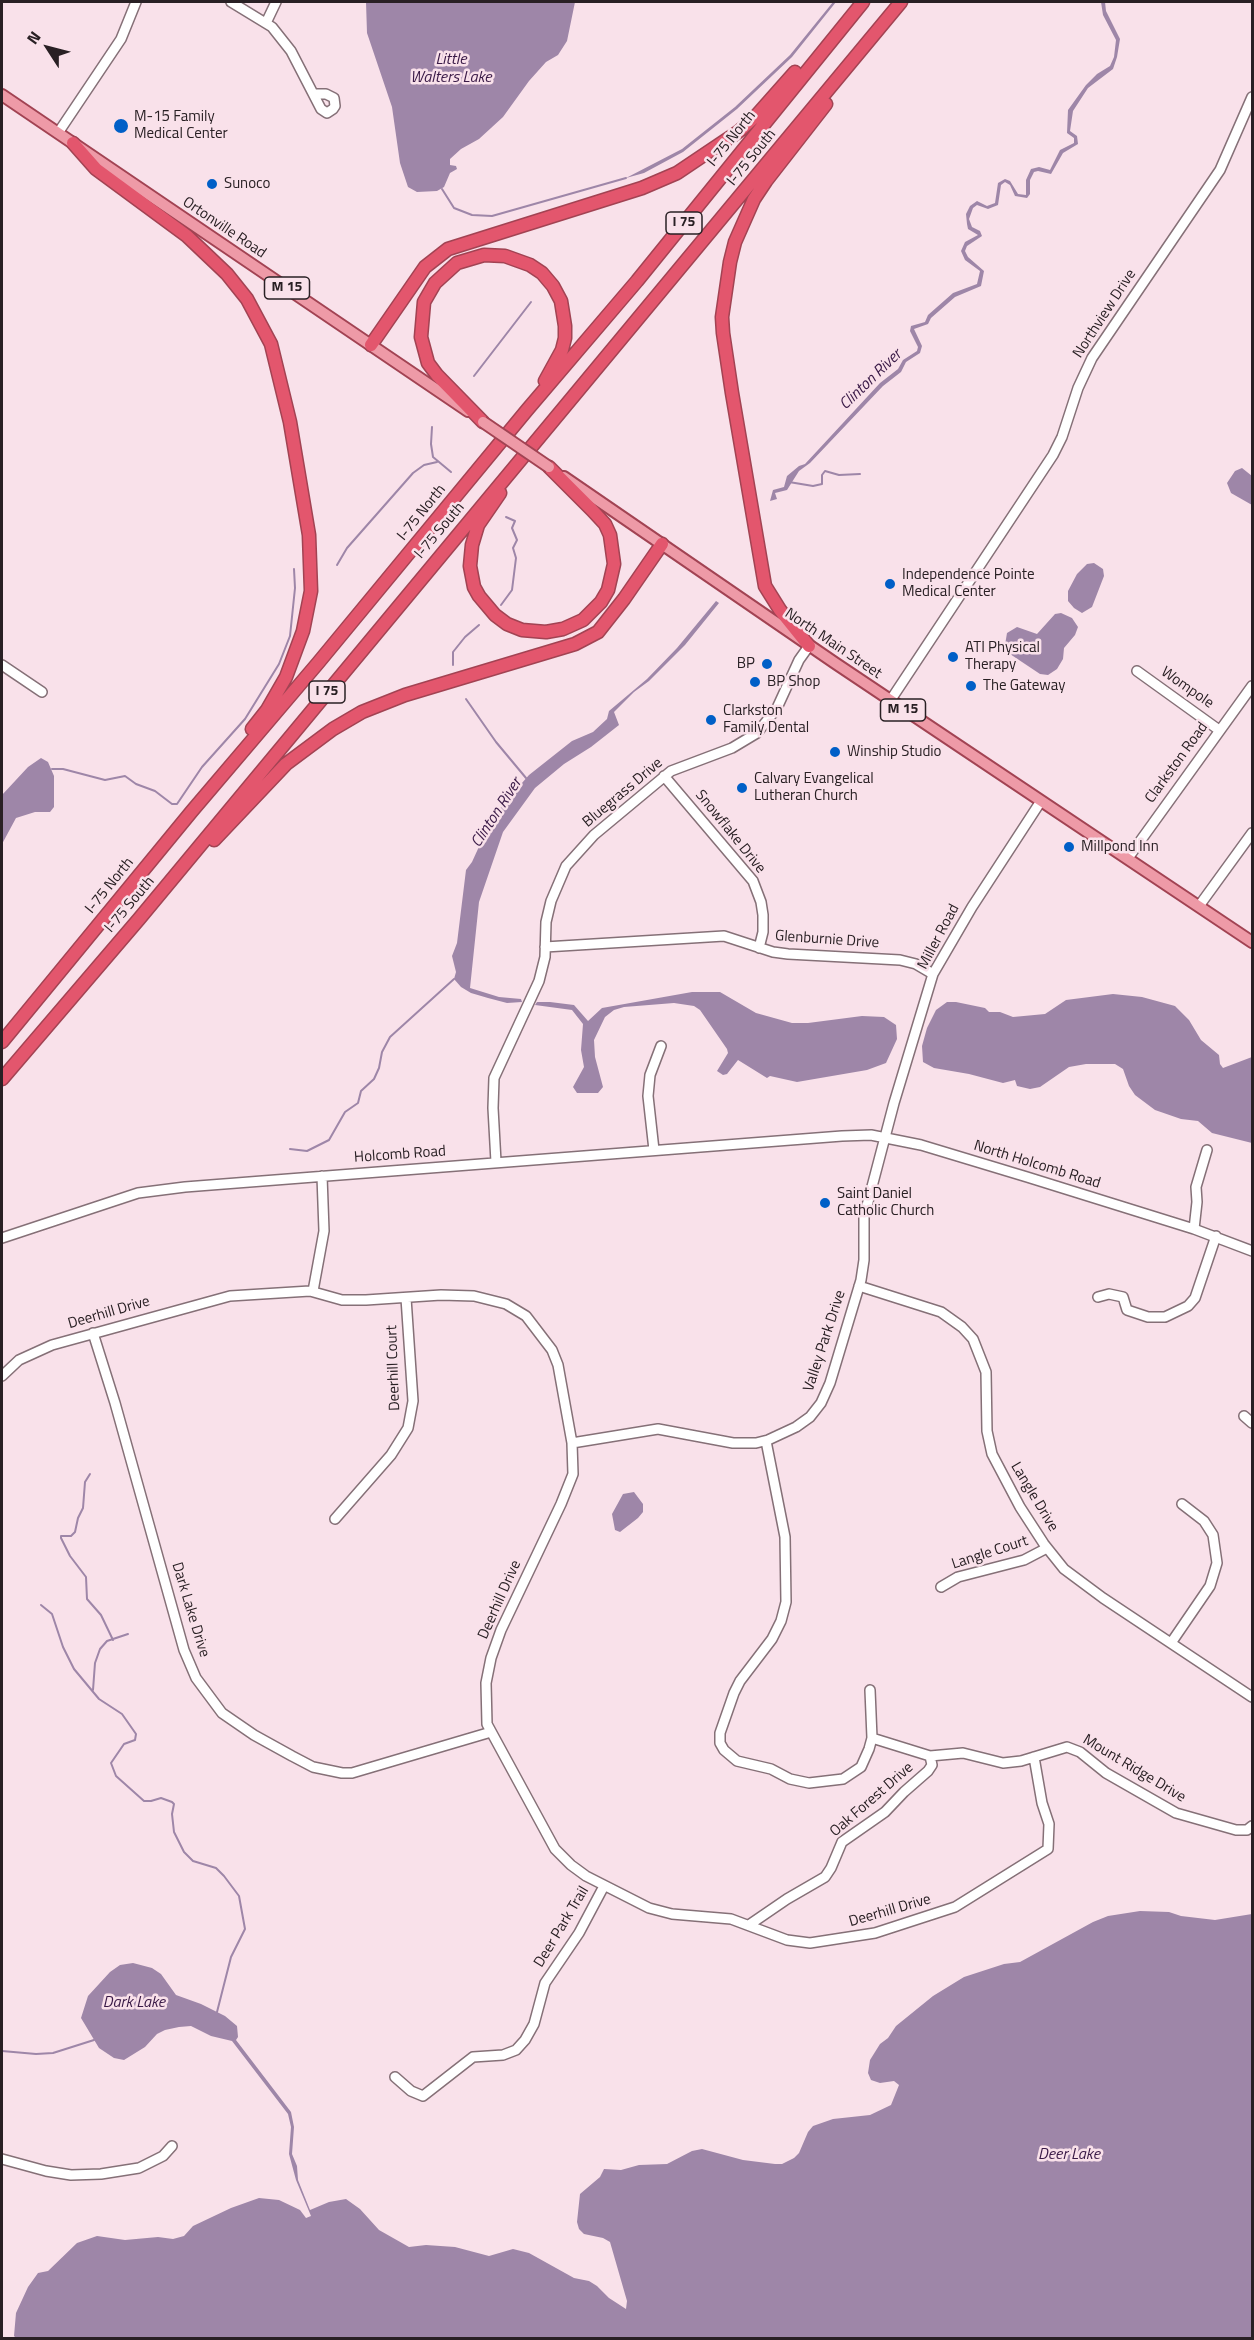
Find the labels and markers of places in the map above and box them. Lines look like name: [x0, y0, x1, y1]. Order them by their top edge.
place label: M-15 Family Medical Center: [134, 108, 228, 143]
marker: M-15 Family Medical Center: [112, 117, 130, 135]
place label: Sunoco: [224, 175, 270, 193]
marker: Sunoco: [205, 177, 219, 191]
place label: Independence Pointe Medical Center: [902, 566, 1035, 601]
marker: Independence Pointe Medical Center: [883, 577, 897, 591]
place label: ATI Physical Therapy: [965, 639, 1040, 674]
marker: ATI Physical Therapy: [946, 650, 960, 664]
place label: BP: [737, 655, 755, 673]
marker: BP: [760, 657, 774, 671]
place label: BP Shop: [767, 673, 820, 691]
marker: BP Shop: [748, 675, 762, 689]
place label: The Gateway: [983, 677, 1065, 695]
marker: The Gateway: [964, 679, 978, 693]
place label: Clarkston Family Dental: [723, 702, 809, 737]
marker: Clarkston Family Dental: [704, 713, 718, 727]
place label: Winship Studio: [847, 743, 942, 761]
marker: Winship Studio: [828, 745, 842, 759]
place label: Calvary Evangelical Lutheran Church: [754, 770, 874, 805]
marker: Calvary Evangelical Lutheran Church: [735, 781, 749, 795]
place label: Millpond Inn: [1081, 838, 1159, 856]
marker: Millpond Inn: [1062, 840, 1076, 854]
place label: Saint Daniel Catholic Church: [837, 1185, 934, 1220]
marker: Saint Daniel Catholic Church: [818, 1196, 832, 1210]

